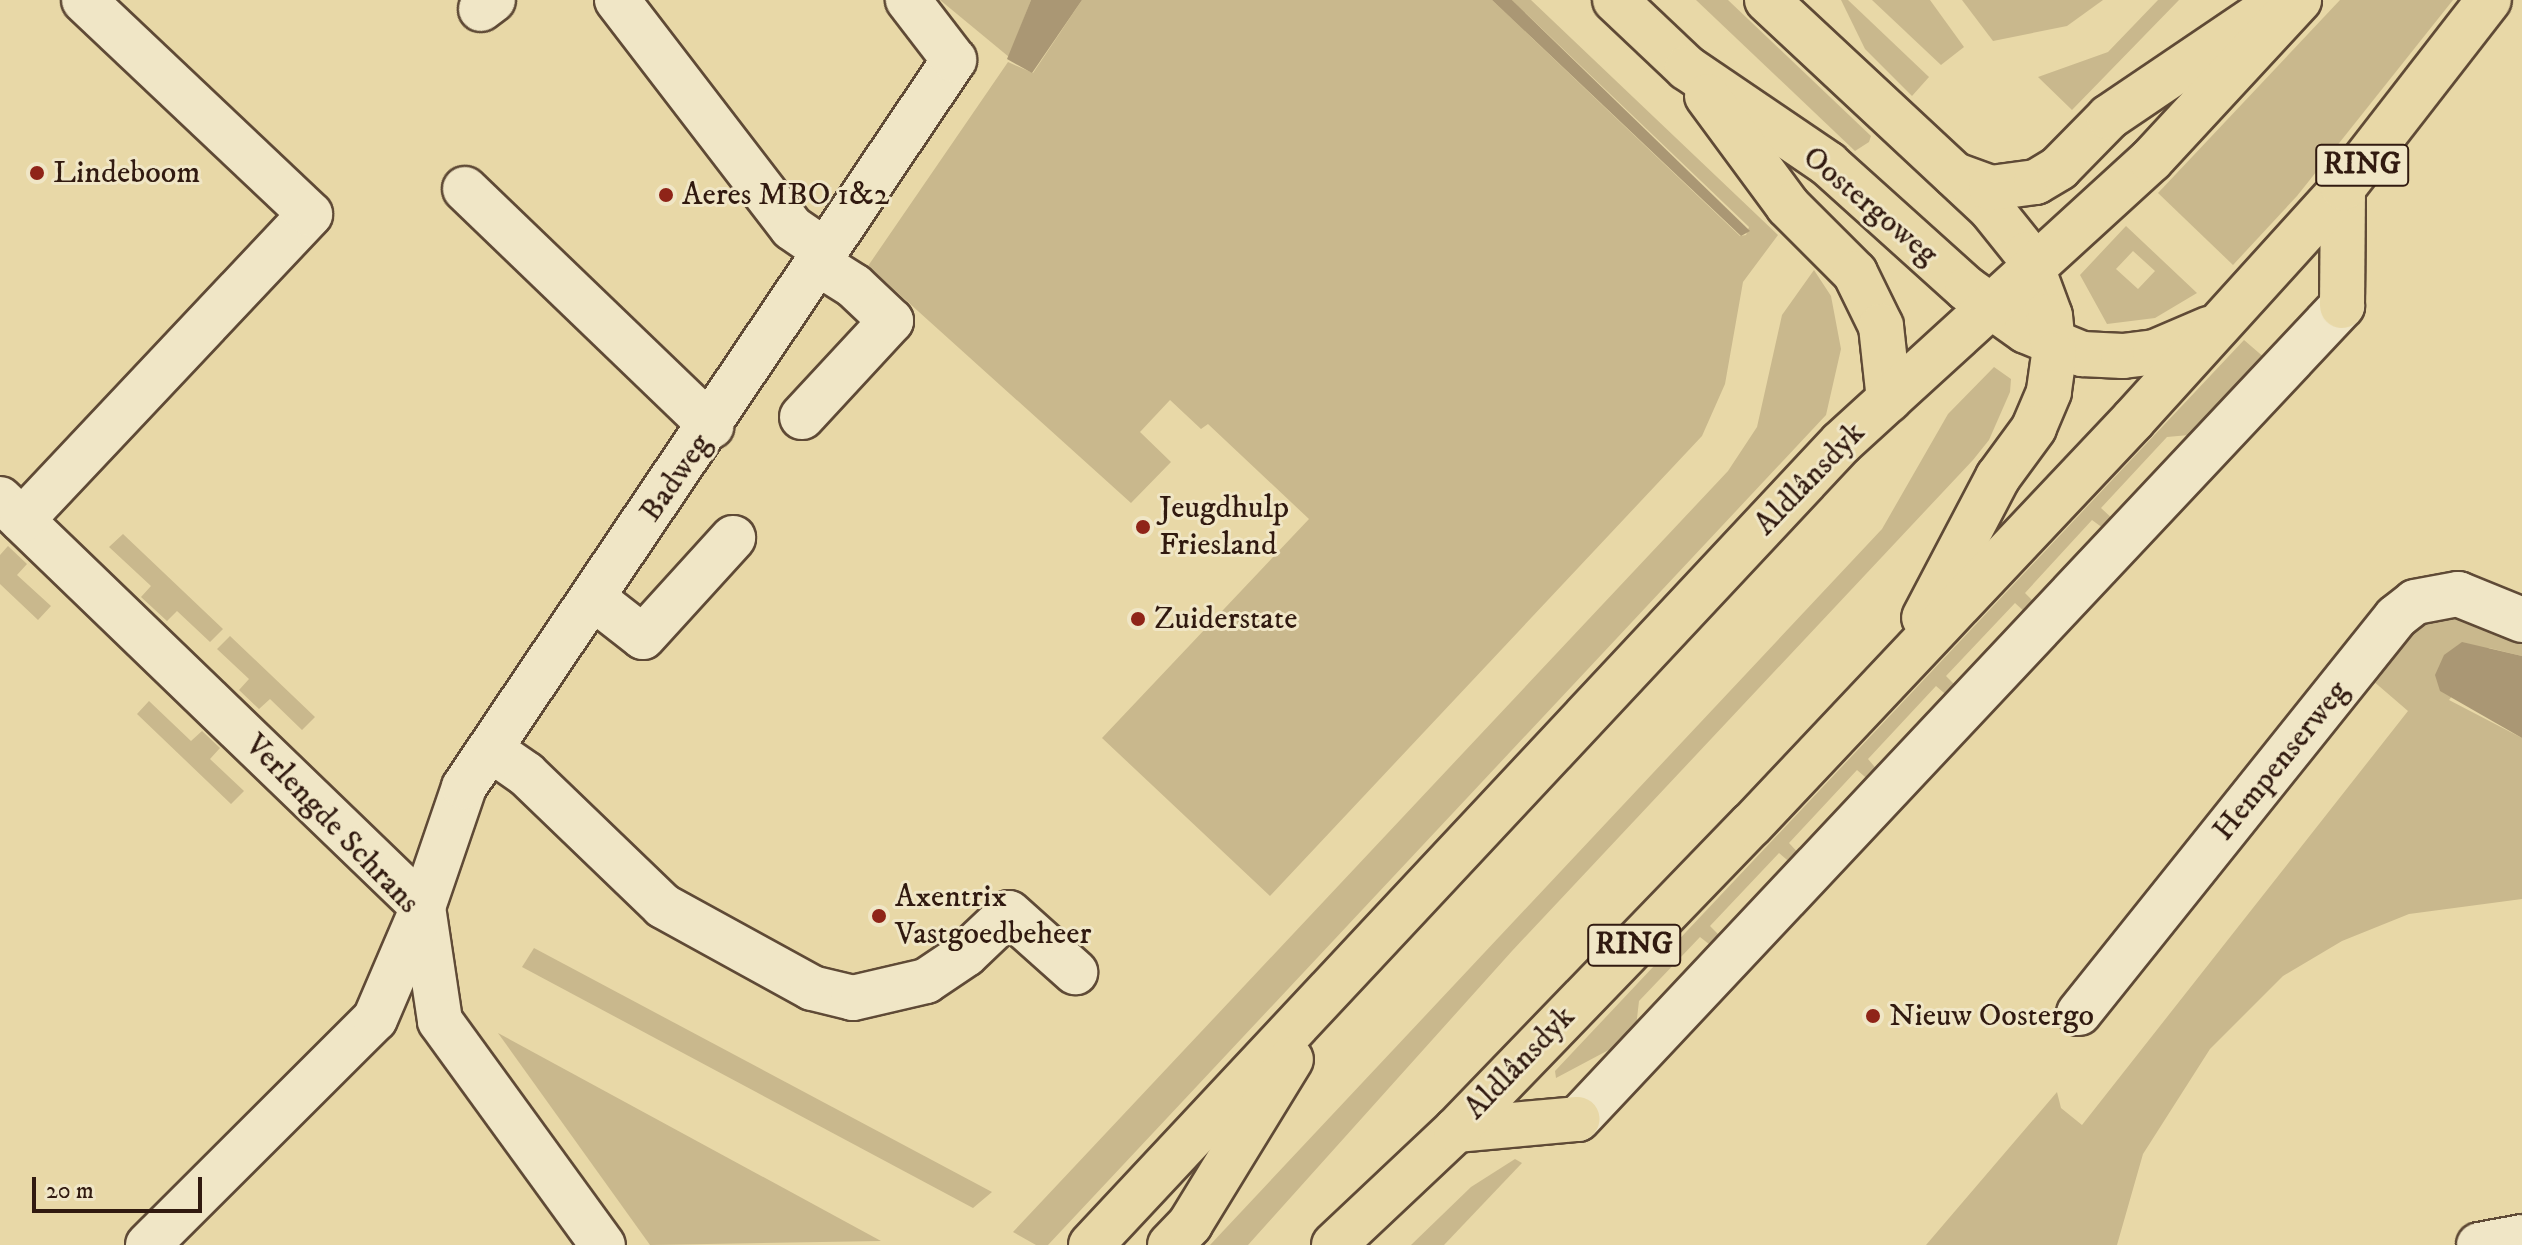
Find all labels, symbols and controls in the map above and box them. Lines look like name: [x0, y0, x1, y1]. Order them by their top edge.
street label: Oostergoweg: [1795, 138, 1945, 274]
road number: RING: [2314, 139, 2410, 191]
place label: Lindeboom: [53, 154, 200, 192]
marker: Lindeboom: [28, 164, 46, 182]
place label: Aeres MBO 1&2: [682, 176, 889, 214]
marker: Aeres MBO 1&2: [657, 186, 675, 204]
street label: Aldlânsdyk: [1747, 414, 1873, 544]
street label: Badweg: [632, 426, 720, 530]
place label: Jeugdhulp Friesland: [1159, 490, 1289, 565]
marker: Jeugdhulp Friesland: [1134, 518, 1152, 536]
place label: Zuiderstate: [1154, 600, 1297, 638]
marker: Zuiderstate: [1129, 610, 1147, 628]
street label: Hempenserweg: [2205, 673, 2357, 849]
street label: Verlengde Schrans: [237, 726, 427, 922]
place label: Axentrix Vastgoedbeheer: [895, 879, 1091, 954]
marker: Axentrix Vastgoedbeheer: [870, 907, 888, 925]
road number: RING: [1586, 919, 1682, 971]
place label: Nieuw Oostergo: [1889, 997, 2094, 1035]
street label: Aldlânsdyk: [1457, 998, 1583, 1128]
marker: Nieuw Oostergo: [1864, 1007, 1882, 1025]
scale bar: [36, 1161, 206, 1211]
text: 20 m: [46, 1176, 94, 1206]

